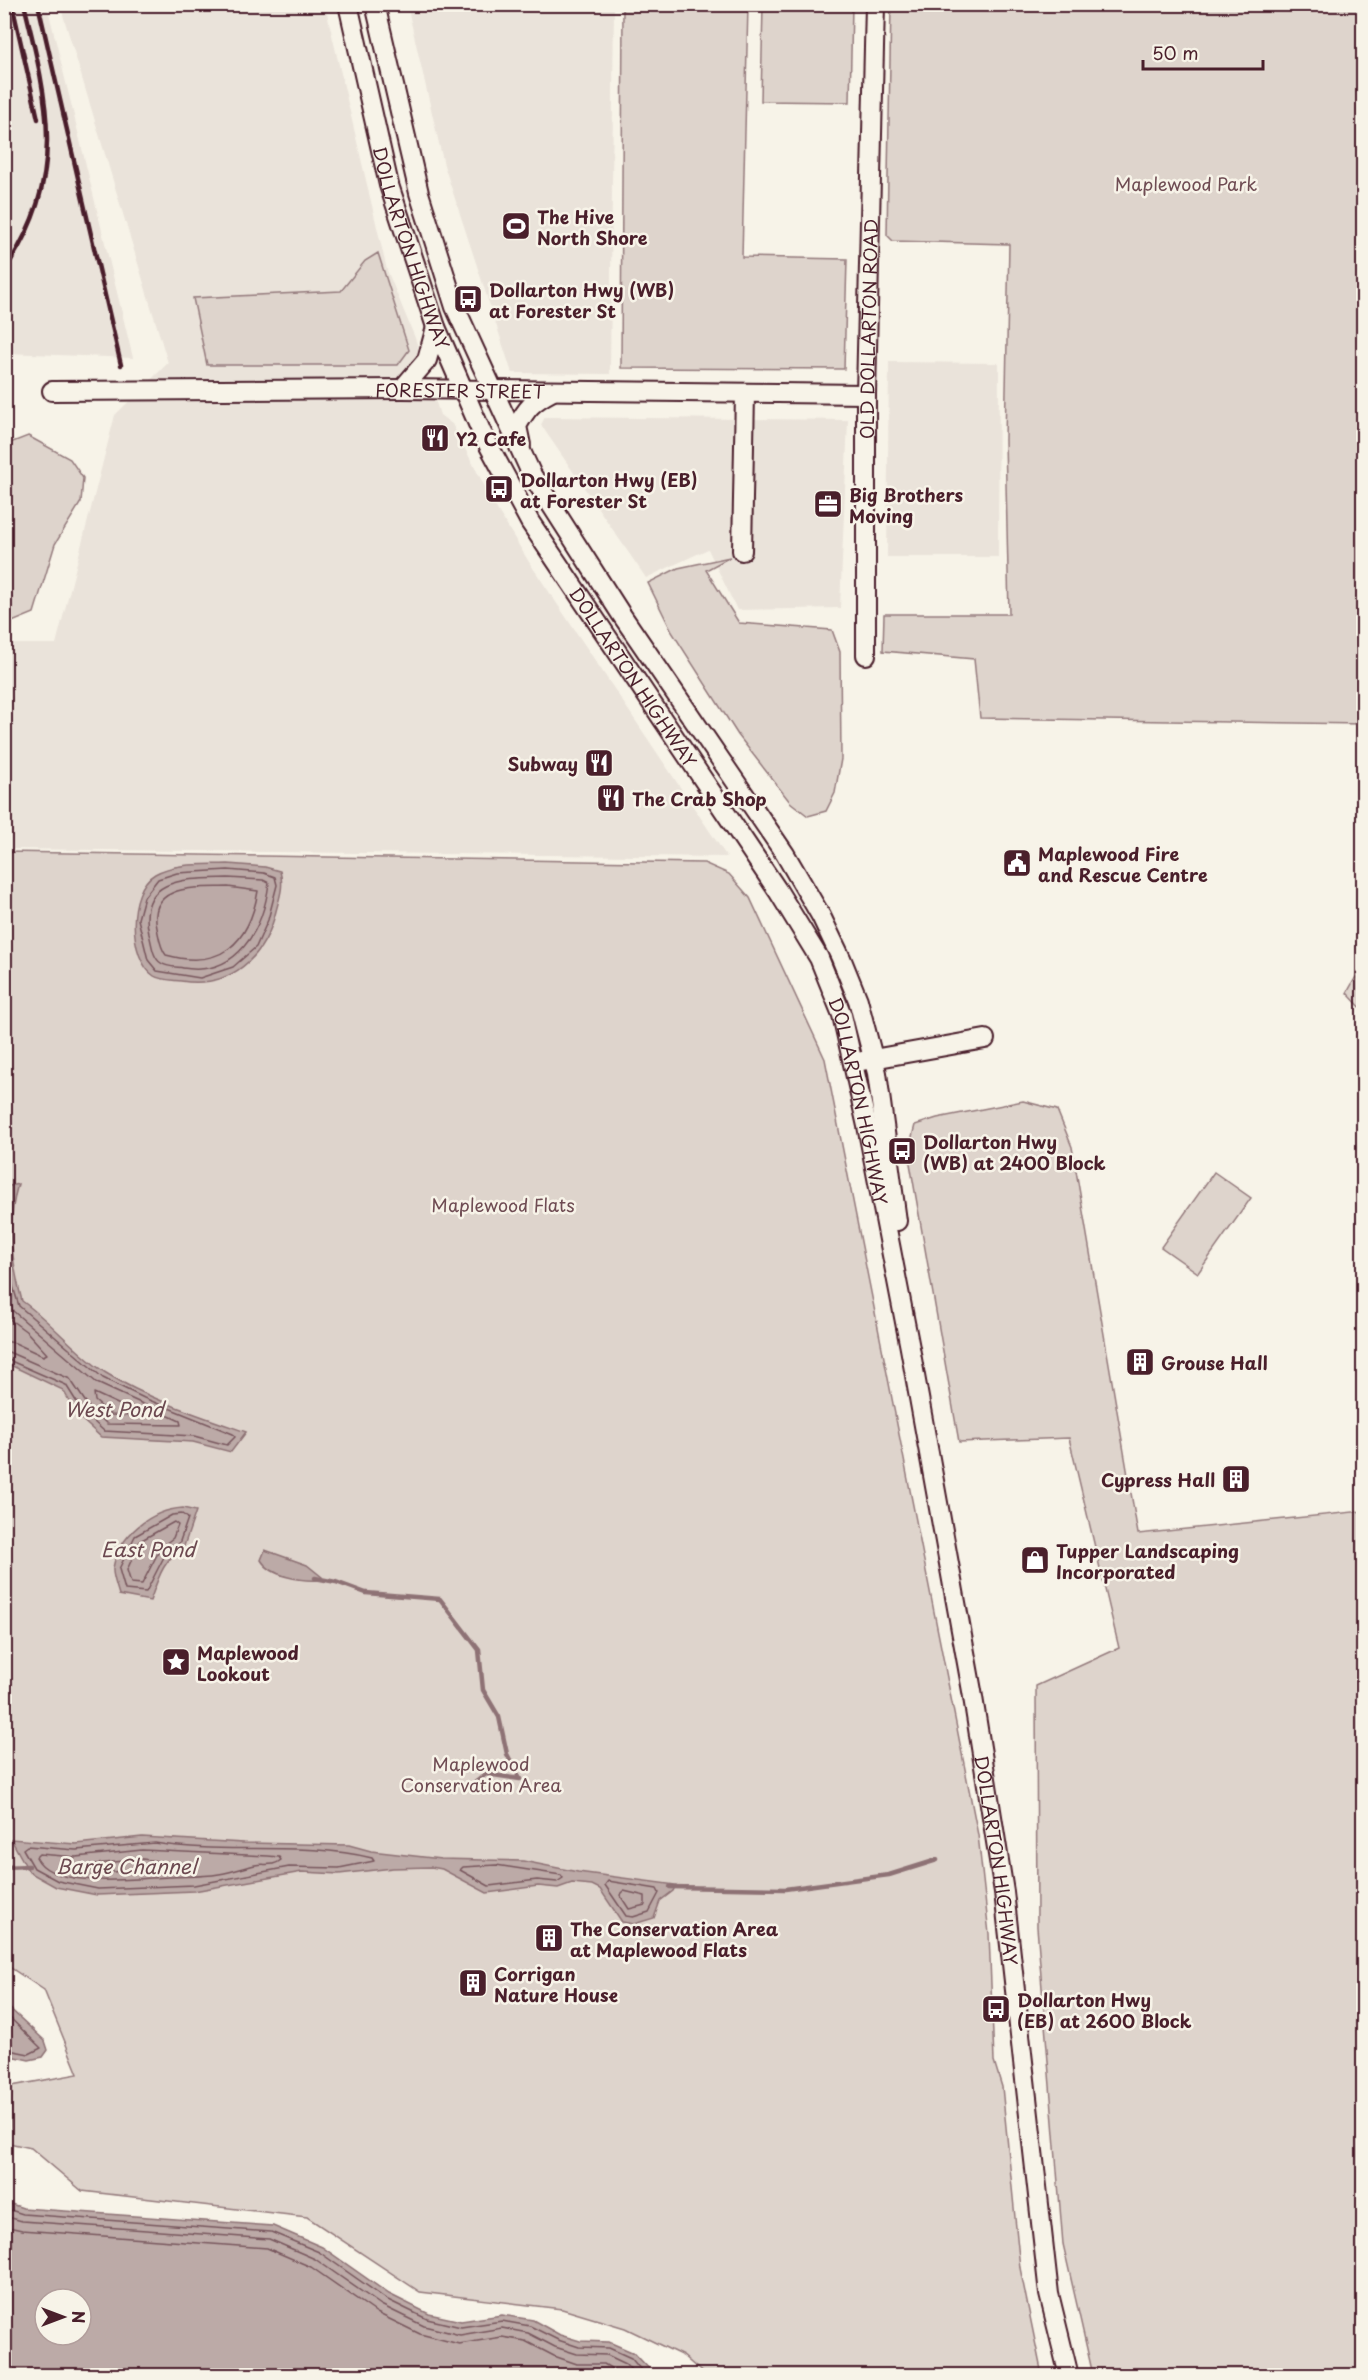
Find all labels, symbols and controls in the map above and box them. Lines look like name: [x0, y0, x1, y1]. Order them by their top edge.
scale bar: [1143, 33, 1263, 71]
text: 50 m: [1152, 39, 1199, 66]
street label: DOLLARTON HIGHWAY: [367, 143, 457, 353]
park label: Maplewood Park: [1115, 170, 1257, 197]
place label: The Hive North Shore: [537, 203, 648, 251]
sports icon: The Hive North Shore: [500, 210, 532, 242]
street label: OLD DOLLARTON ROAD: [852, 218, 884, 439]
place label: Dollarton Hwy (WB) at Forester St: [489, 276, 674, 324]
bus stop icon: Dollarton Hwy (WB) at Forester St: [452, 283, 484, 315]
street label: FORESTER STREET: [375, 375, 546, 404]
restaurant icon: Y2 Cafe: [419, 422, 451, 454]
place label: Y2 Cafe: [456, 425, 527, 452]
place label: Dollarton Hwy (EB) at Forester St: [520, 466, 698, 514]
bus stop icon: Dollarton Hwy (EB) at Forester St: [483, 473, 515, 505]
place label: Big Brothers Moving: [849, 481, 964, 529]
office icon: Big Brothers Moving: [812, 488, 844, 520]
street label: DOLLARTON HIGHWAY: [564, 581, 704, 772]
restaurant icon: Subway: [583, 747, 615, 779]
place label: Subway: [508, 750, 578, 777]
restaurant icon: The Crab Shop: [595, 782, 627, 814]
place label: The Crab Shop: [632, 785, 767, 812]
place label: Maplewood Fire and Rescue Centre: [1038, 840, 1208, 888]
public building icon: Maplewood Fire and Rescue Centre: [1001, 847, 1033, 879]
street label: DOLLARTON HIGHWAY: [823, 993, 895, 1207]
place label: Dollarton Hwy (WB) at 2400 Block: [923, 1128, 1106, 1176]
bus stop icon: Dollarton Hwy (WB) at 2400 Block: [886, 1135, 918, 1167]
park label: Maplewood Flats: [431, 1191, 575, 1218]
building icon: Grouse Hall: [1124, 1346, 1156, 1378]
place label: Grouse Hall: [1161, 1349, 1268, 1376]
water label: West Pond: [64, 1394, 167, 1424]
building icon: Cypress Hall: [1220, 1463, 1252, 1495]
place label: Cypress Hall: [1101, 1466, 1215, 1493]
water label: East Pond: [101, 1534, 198, 1564]
place label: Tupper Landscaping Incorporated: [1056, 1537, 1239, 1585]
shop icon: Tupper Landscaping Incorporated: [1019, 1544, 1051, 1576]
place label: Maplewood Lookout: [197, 1639, 299, 1687]
place icon: Maplewood Lookout: [160, 1646, 192, 1678]
park label: Maplewood Conservation Area: [400, 1750, 562, 1798]
street label: DOLLARTON HIGHWAY: [969, 1753, 1026, 1967]
water label: Barge Channel: [56, 1851, 200, 1881]
place label: The Conservation Area at Maplewood Flats: [570, 1915, 779, 1963]
building icon: The Conservation Area at Maplewood Flats: [533, 1922, 565, 1954]
place label: Corrigan Nature House: [494, 1960, 618, 2008]
building icon: Corrigan Nature House: [457, 1967, 489, 1999]
place label: Dollarton Hwy (EB) at 2600 Block: [1017, 1986, 1192, 2034]
bus stop icon: Dollarton Hwy (EB) at 2600 Block: [980, 1993, 1012, 2025]
north arrow: [33, 2287, 93, 2347]
text: N: [67, 2311, 91, 2323]

